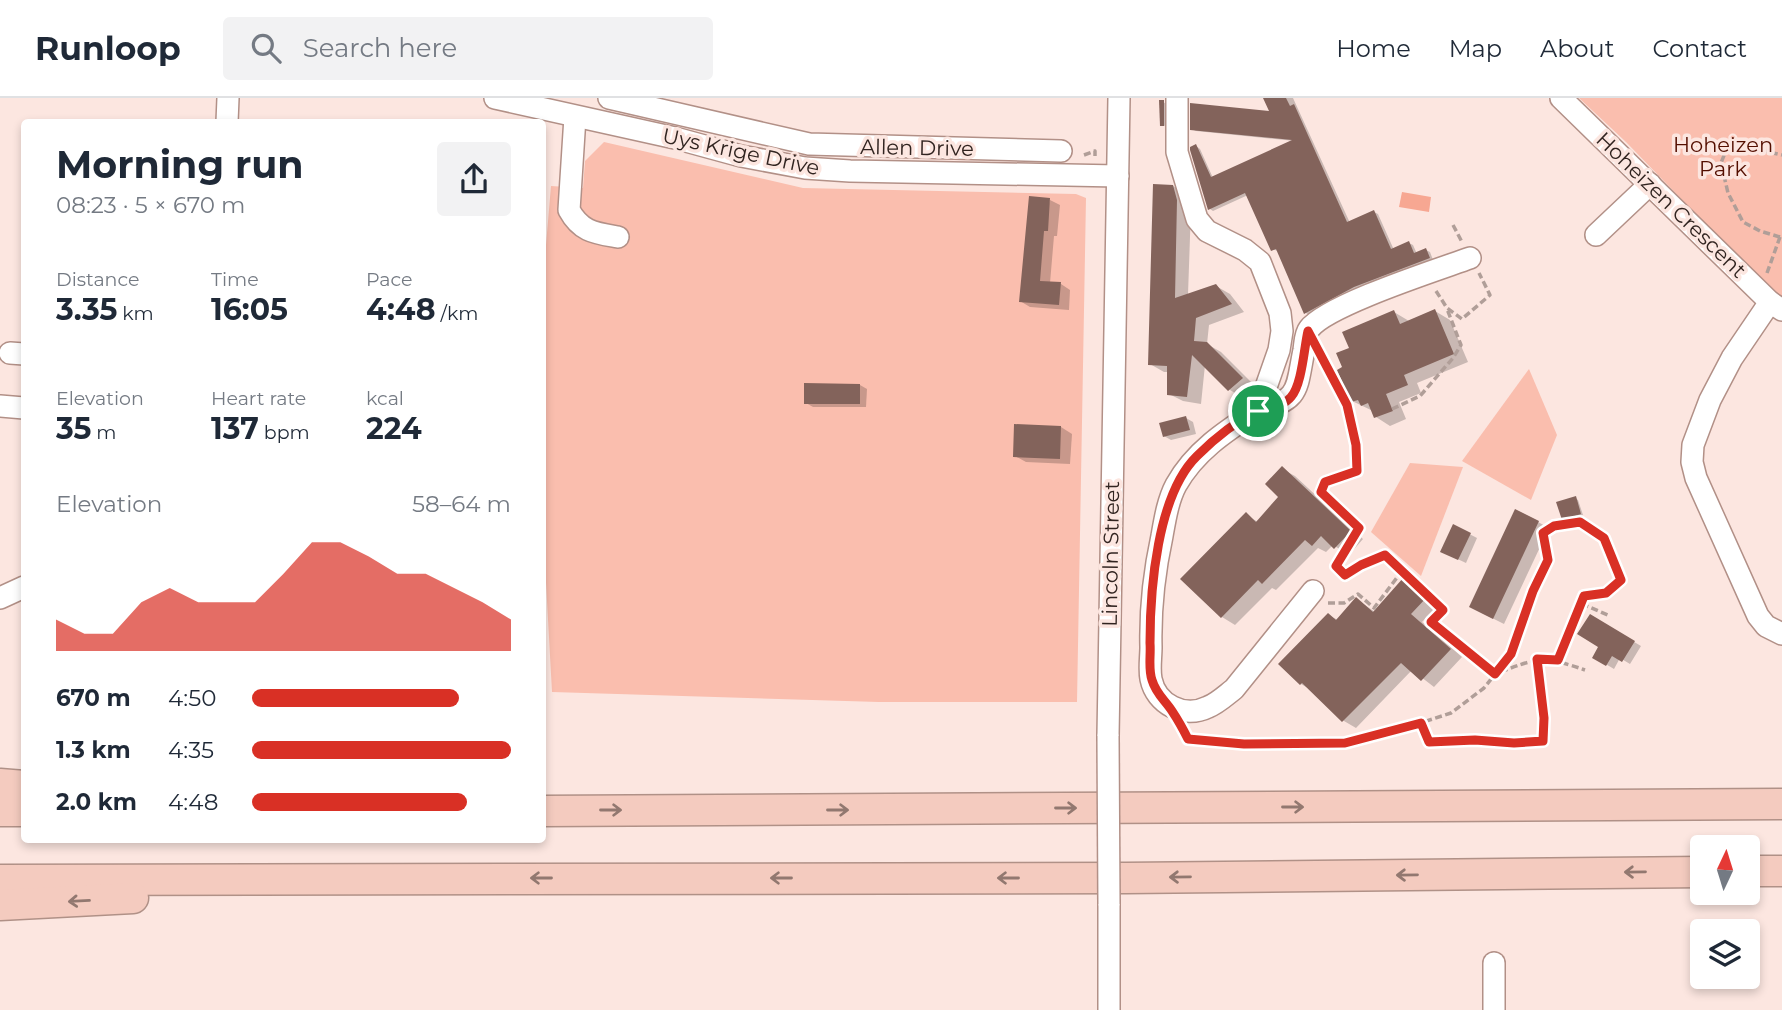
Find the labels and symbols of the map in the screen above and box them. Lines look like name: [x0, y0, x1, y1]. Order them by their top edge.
street label: Uys Krige Drive: [660, 123, 822, 180]
street label: Hoheizen Crescent: [1591, 127, 1752, 283]
park label: Hoheizen Park: [1673, 132, 1773, 181]
street label: Allen Drive: [860, 134, 974, 161]
pin: [1228, 381, 1288, 441]
street label: Lincoln Street: [1097, 481, 1124, 627]
one-way arrow: [1281, 800, 1304, 814]
one-way arrow: [1054, 801, 1077, 815]
one-way arrow: [599, 803, 622, 817]
one-way arrow: [826, 803, 849, 817]
north arrow: [1690, 835, 1760, 905]
one-way arrow: [1623, 865, 1646, 879]
one-way arrow: [1396, 868, 1419, 882]
one-way arrow: [1168, 870, 1191, 884]
one-way arrow: [530, 871, 553, 885]
one-way arrow: [770, 871, 793, 885]
one-way arrow: [997, 871, 1020, 885]
one-way arrow: [68, 895, 91, 908]

